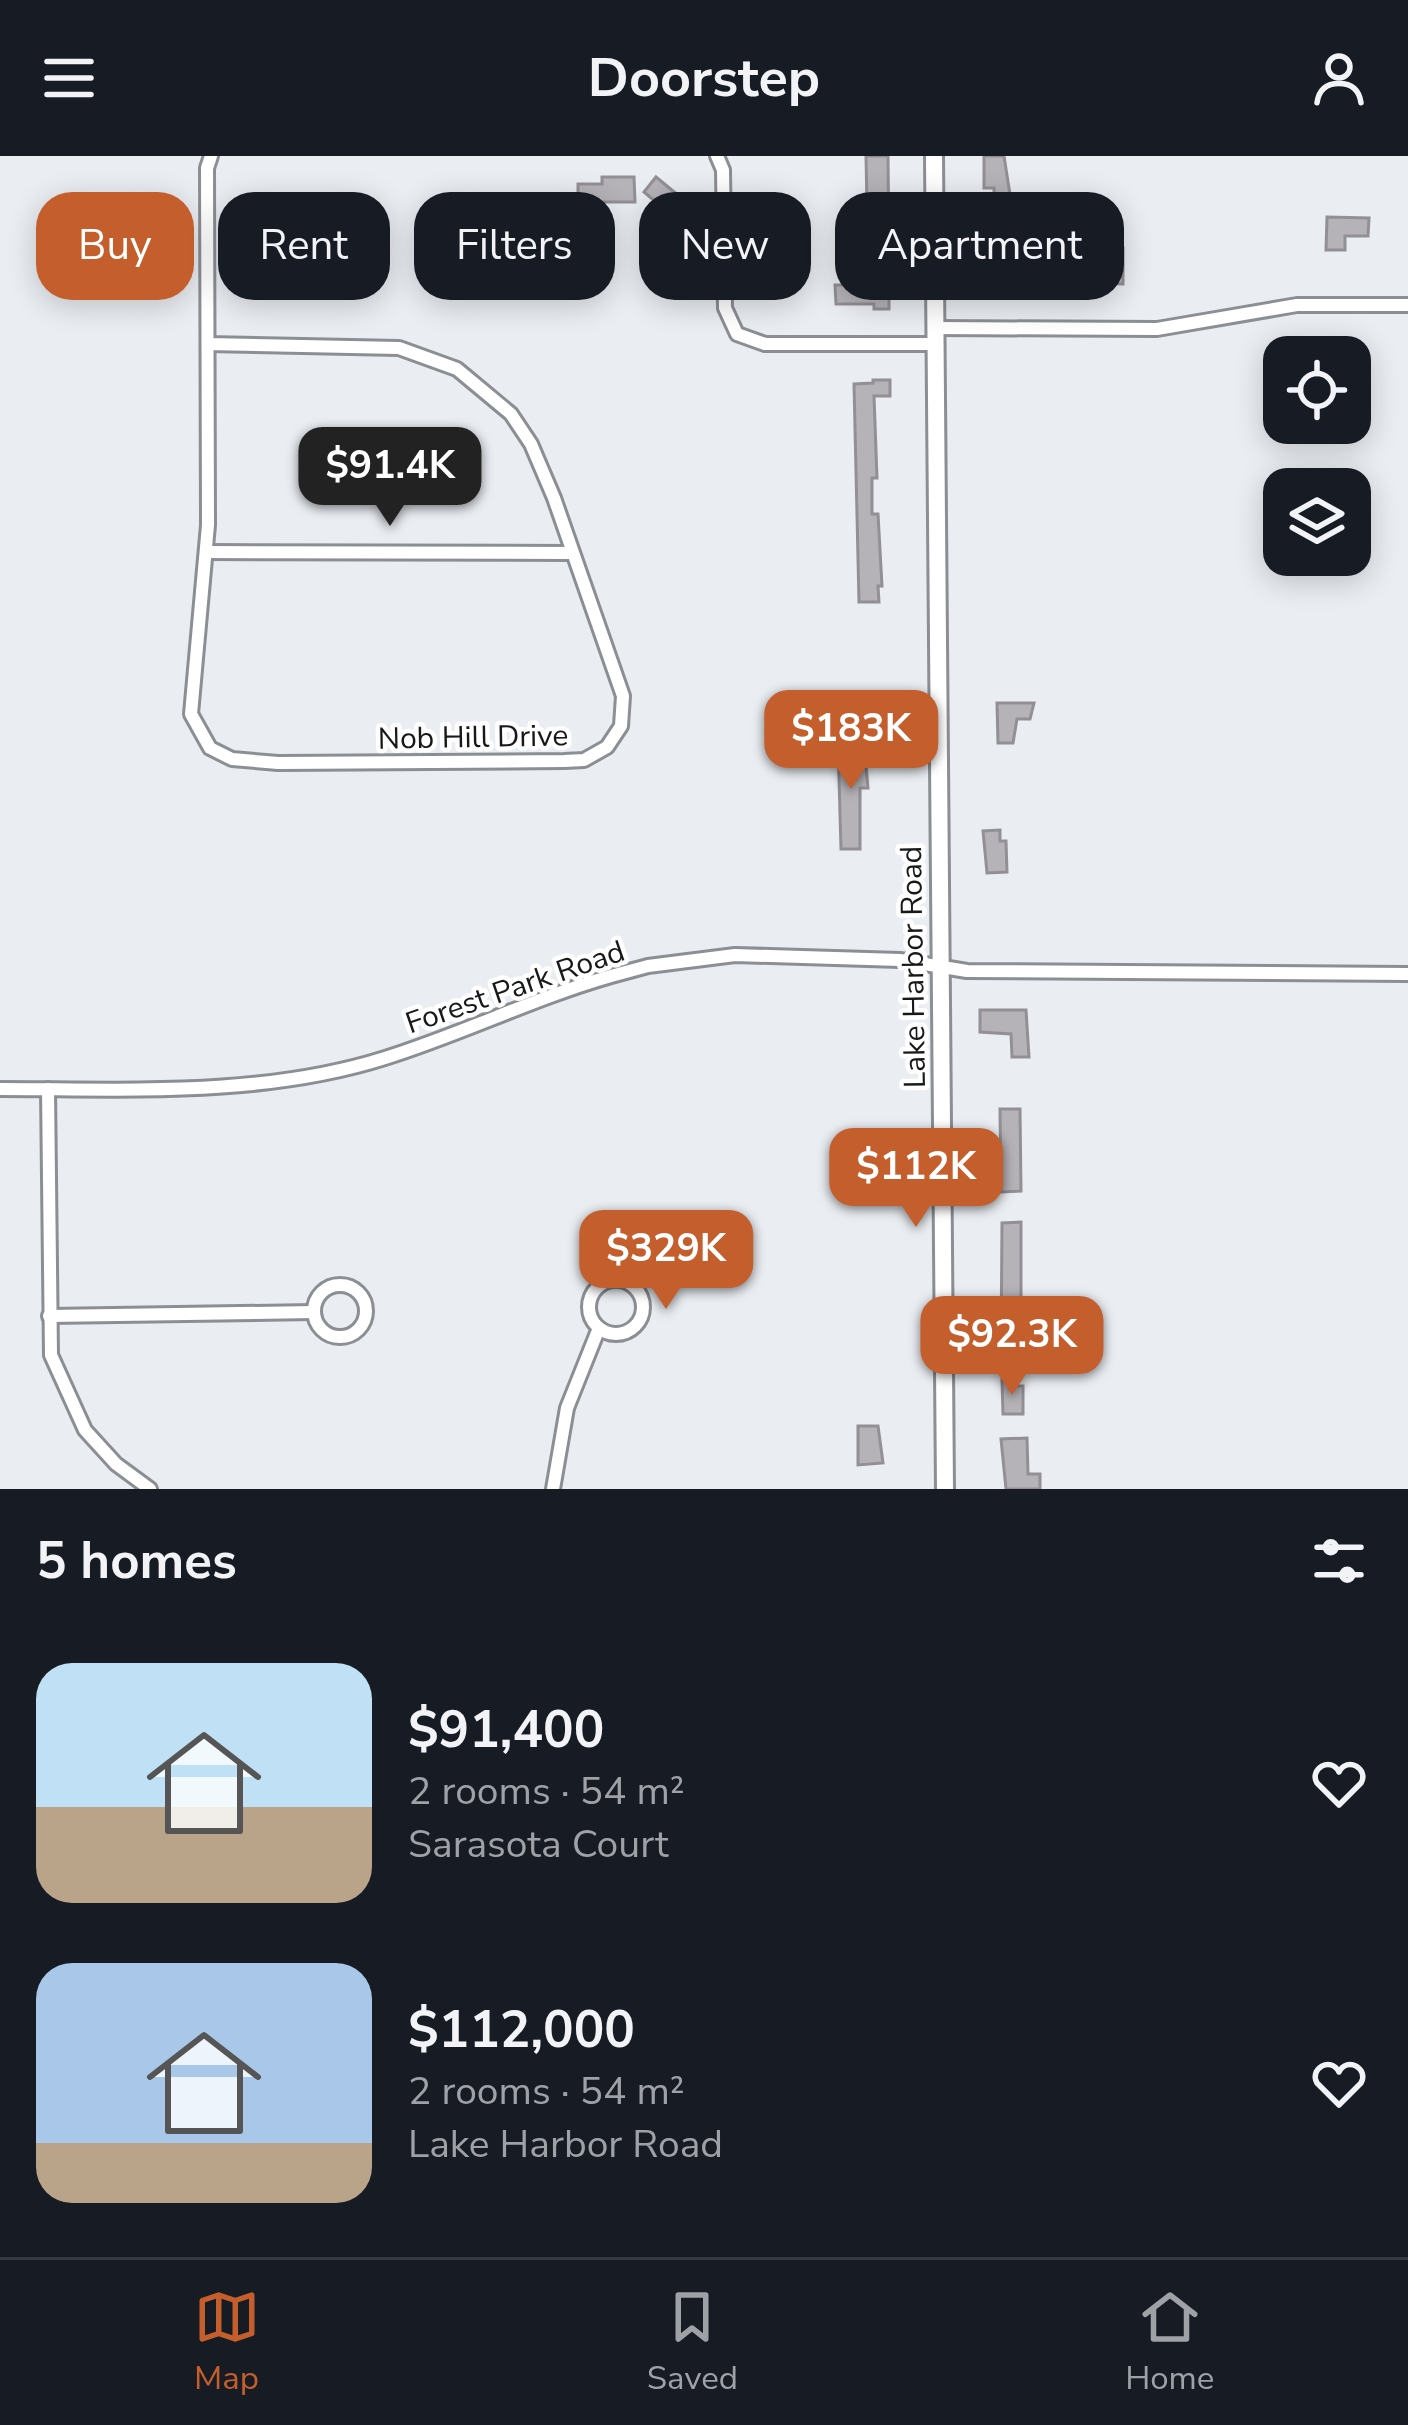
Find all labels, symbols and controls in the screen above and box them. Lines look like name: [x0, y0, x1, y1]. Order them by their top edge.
text: Doorstep: [588, 41, 820, 115]
icon: menu: [36, 45, 102, 111]
icon: person: [1306, 45, 1372, 111]
chip: Buy: [36, 192, 194, 300]
chip: Rent: [218, 192, 390, 300]
chip: Filters: [414, 192, 615, 300]
chip: New: [639, 192, 811, 300]
chip: Apartment: [835, 192, 1124, 300]
map controls: [1263, 336, 1371, 576]
button: locate: [1263, 336, 1371, 444]
pin: $91.4K: [292, 427, 488, 529]
text: $91.4K: [325, 439, 455, 492]
button: layers: [1263, 468, 1371, 576]
pin: $183K: [767, 690, 935, 792]
text: $183K: [791, 702, 911, 755]
street label: Nob Hill Drive: [377, 715, 569, 760]
street label: Lake Harbor Road: [891, 845, 936, 1089]
street label: Forest Park Road: [400, 931, 630, 1044]
pin: $112K: [832, 1128, 1000, 1230]
text: $112K: [856, 1140, 976, 1193]
pin: $329K: [582, 1210, 750, 1312]
text: $329K: [606, 1222, 726, 1275]
pin: $92.3K: [914, 1296, 1110, 1398]
text: $92.3K: [947, 1308, 1077, 1361]
text: 5 homes: [36, 1526, 237, 1596]
icon: filters: [1306, 1528, 1372, 1594]
text: $91,400: [408, 1695, 604, 1765]
icon: home: [132, 1711, 276, 1855]
icon: heart: [1306, 1750, 1372, 1816]
text: 2 rooms · 54 m²: [408, 1765, 685, 1818]
text: Sarasota Court: [408, 1818, 669, 1871]
text: $112,000: [408, 1995, 635, 2065]
icon: home: [132, 2011, 276, 2155]
icon: heart: [1306, 2050, 1372, 2116]
text: 2 rooms · 54 m²: [408, 2065, 685, 2118]
text: Lake Harbor Road: [408, 2118, 723, 2171]
tab: Map: [194, 2284, 260, 2401]
tab: Saved: [647, 2284, 738, 2401]
tab: Home: [1125, 2284, 1214, 2401]

